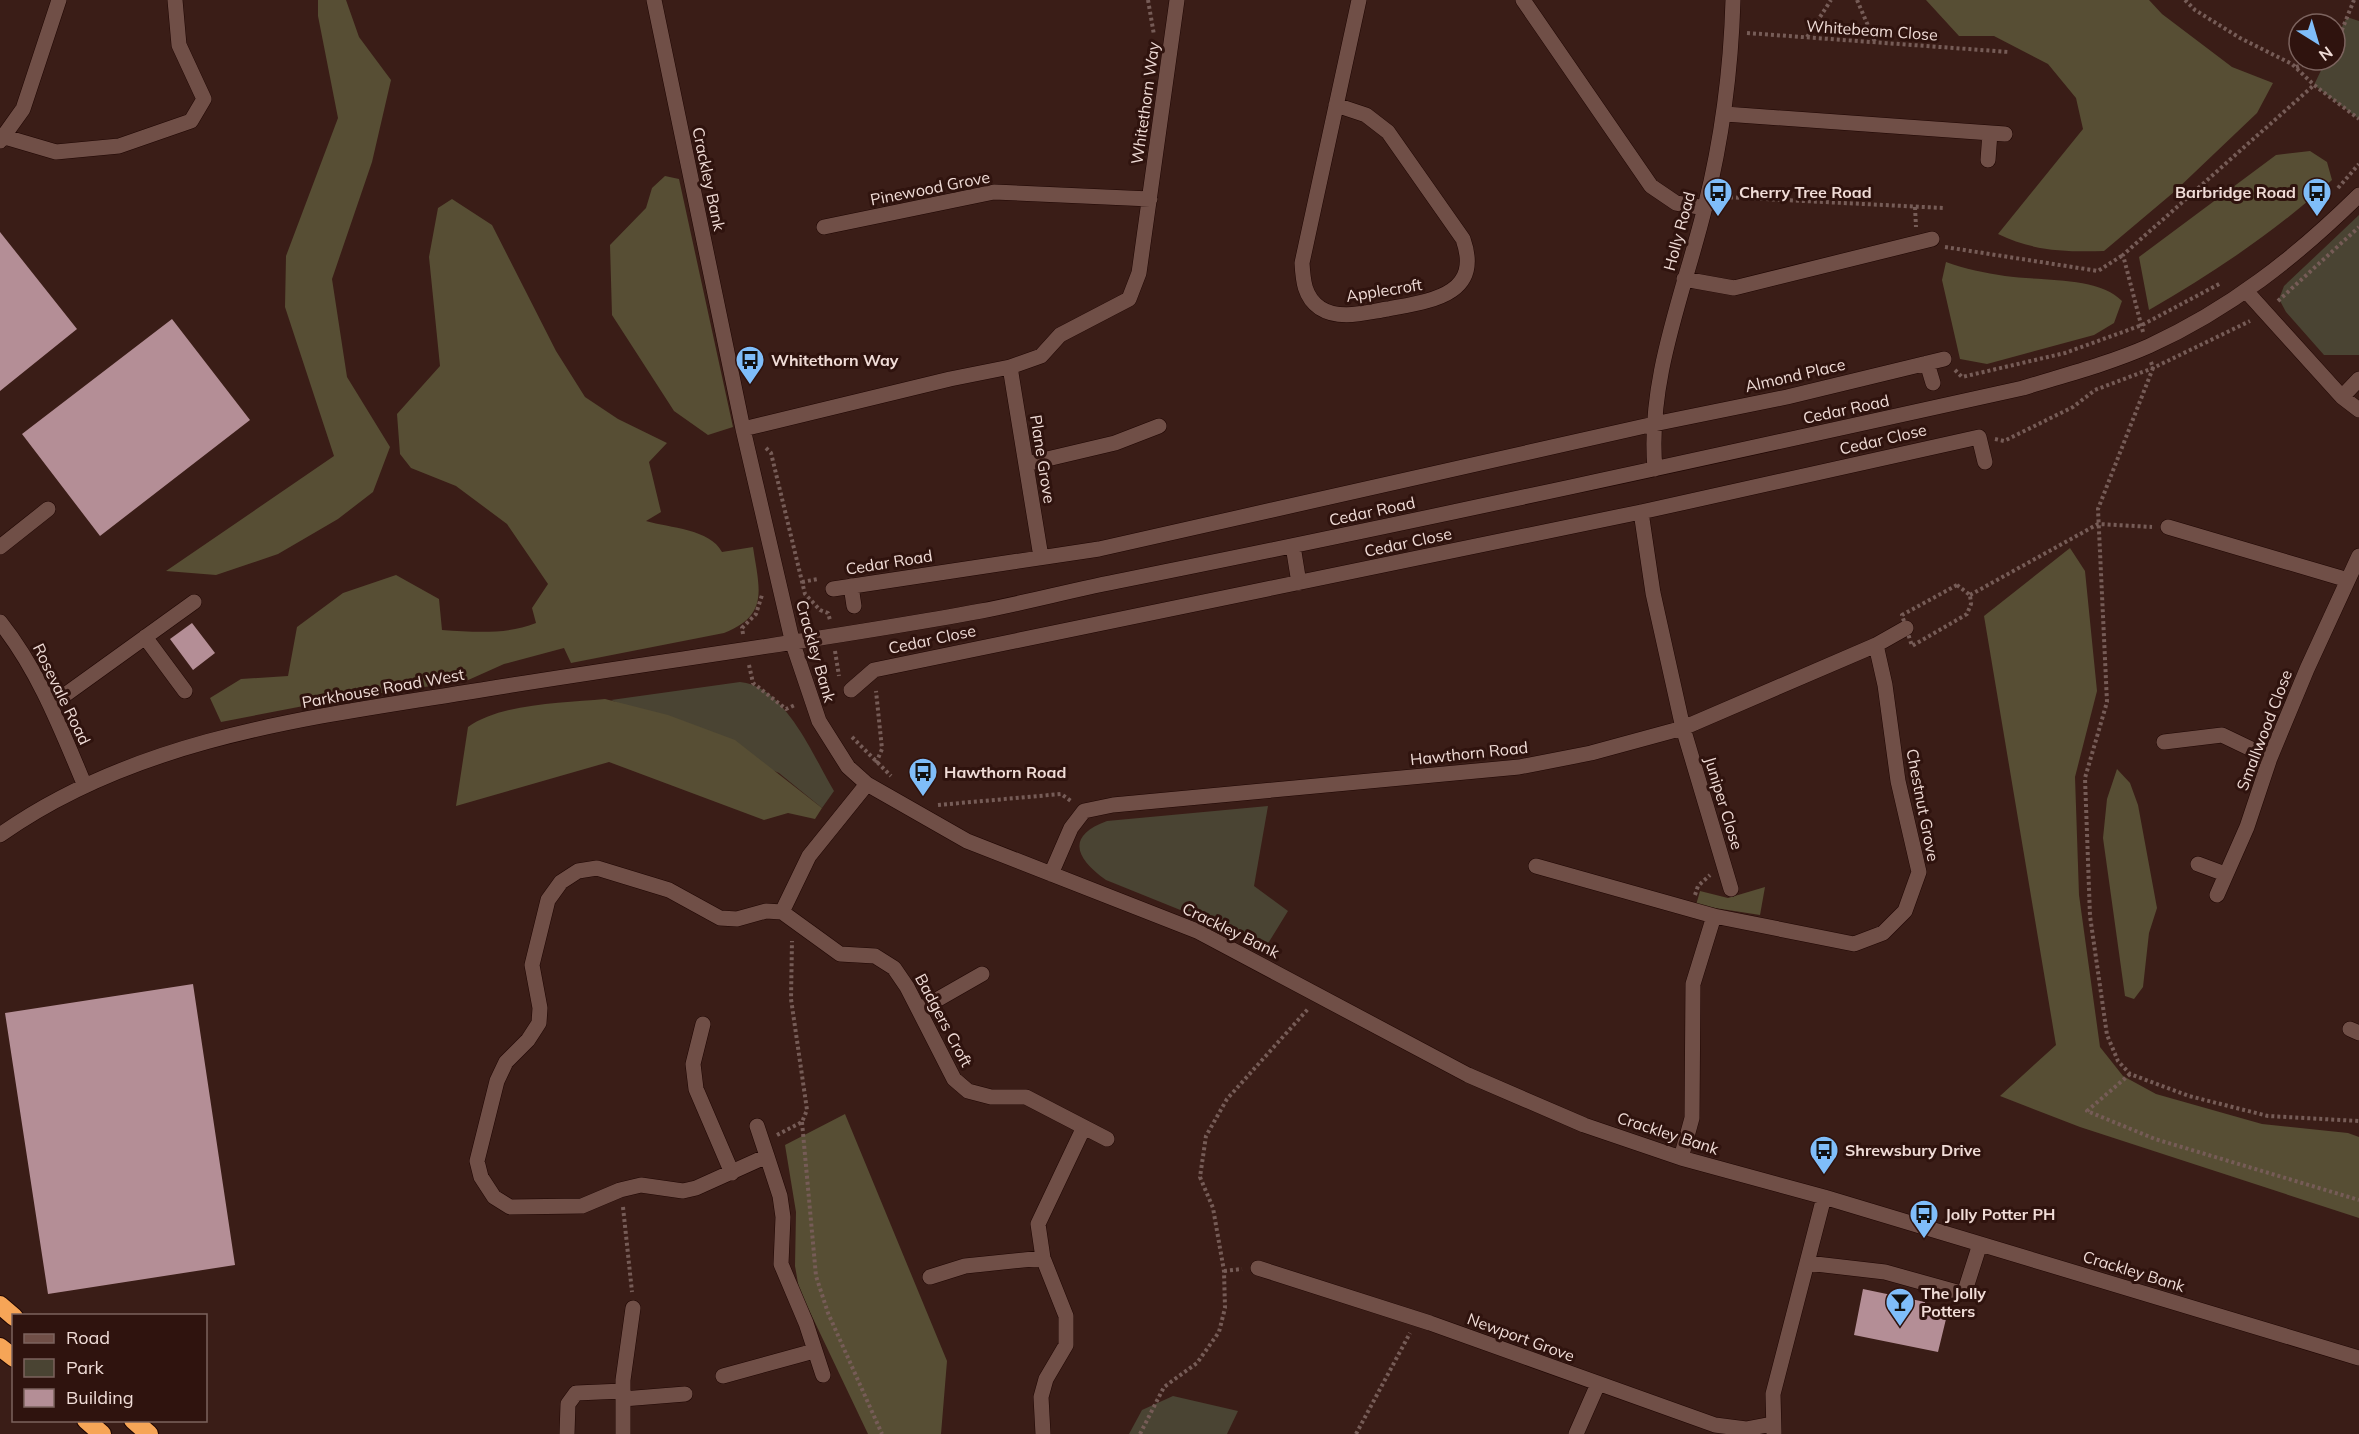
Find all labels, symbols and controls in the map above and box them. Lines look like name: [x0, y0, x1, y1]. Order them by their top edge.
north arrow: [2287, 12, 2347, 72]
street label: Whitebeam Close: [1806, 15, 1938, 45]
street label: Whitethorn Way: [1126, 40, 1164, 166]
text: N: [2315, 42, 2337, 66]
street label: Crackley Bank: [688, 125, 730, 233]
street label: Pinewood Grove: [868, 167, 992, 209]
bus stop icon: Cherry Tree Road: [1702, 176, 1734, 218]
bus stop icon: Barbridge Road: [2301, 176, 2333, 218]
place label: Cherry Tree Road: [1739, 182, 1872, 202]
place label: Barbridge Road: [2175, 182, 2296, 202]
street label: Holly Road: [1659, 189, 1699, 273]
street label: Applecroft: [1345, 274, 1424, 306]
bus stop icon: Whitethorn Way: [734, 344, 766, 386]
place label: Whitethorn Way: [771, 350, 899, 370]
street label: Almond Place: [1743, 354, 1847, 396]
street label: Cedar Road: [1801, 390, 1891, 428]
street label: Plane Grove: [1026, 413, 1060, 505]
street label: Cedar Close: [1837, 419, 1929, 459]
street label: Cedar Road: [1327, 492, 1417, 530]
street label: Cedar Close: [1362, 523, 1454, 561]
street label: Cedar Road: [844, 545, 934, 579]
street label: Crackley Bank: [792, 597, 840, 705]
street label: Cedar Close: [886, 620, 978, 658]
street label: Rosevale Road: [29, 640, 95, 748]
street label: Parkhouse Road West: [300, 664, 466, 712]
street label: Smallwood Close: [2232, 667, 2296, 793]
street label: Hawthorn Road: [1409, 737, 1529, 769]
street label: Chestnut Grove: [1902, 747, 1944, 863]
street label: Juniper Close: [1700, 754, 1748, 852]
bus stop icon: Hawthorn Road: [907, 756, 939, 798]
place label: Hawthorn Road: [944, 762, 1066, 782]
street label: Crackley Bank: [1179, 898, 1284, 962]
street label: Badgers Croft: [911, 970, 977, 1070]
street label: Crackley Bank: [1615, 1107, 1722, 1159]
bus stop icon: Shrewsbury Drive: [1808, 1134, 1840, 1176]
place label: Shrewsbury Drive: [1845, 1140, 1981, 1160]
bus stop icon: Jolly Potter PH: [1908, 1198, 1940, 1240]
place label: Jolly Potter PH: [1945, 1204, 2055, 1224]
street label: Crackley Bank: [2081, 1246, 2188, 1296]
place label: The Jolly Potters: [1921, 1283, 1986, 1321]
bar icon: The Jolly Potters: [1884, 1286, 1916, 1328]
street label: Newport Grove: [1465, 1308, 1577, 1366]
legend: [12, 1314, 207, 1422]
text: Road: [66, 1326, 110, 1349]
text: Park: [66, 1356, 105, 1379]
text: Building: [66, 1386, 134, 1409]

